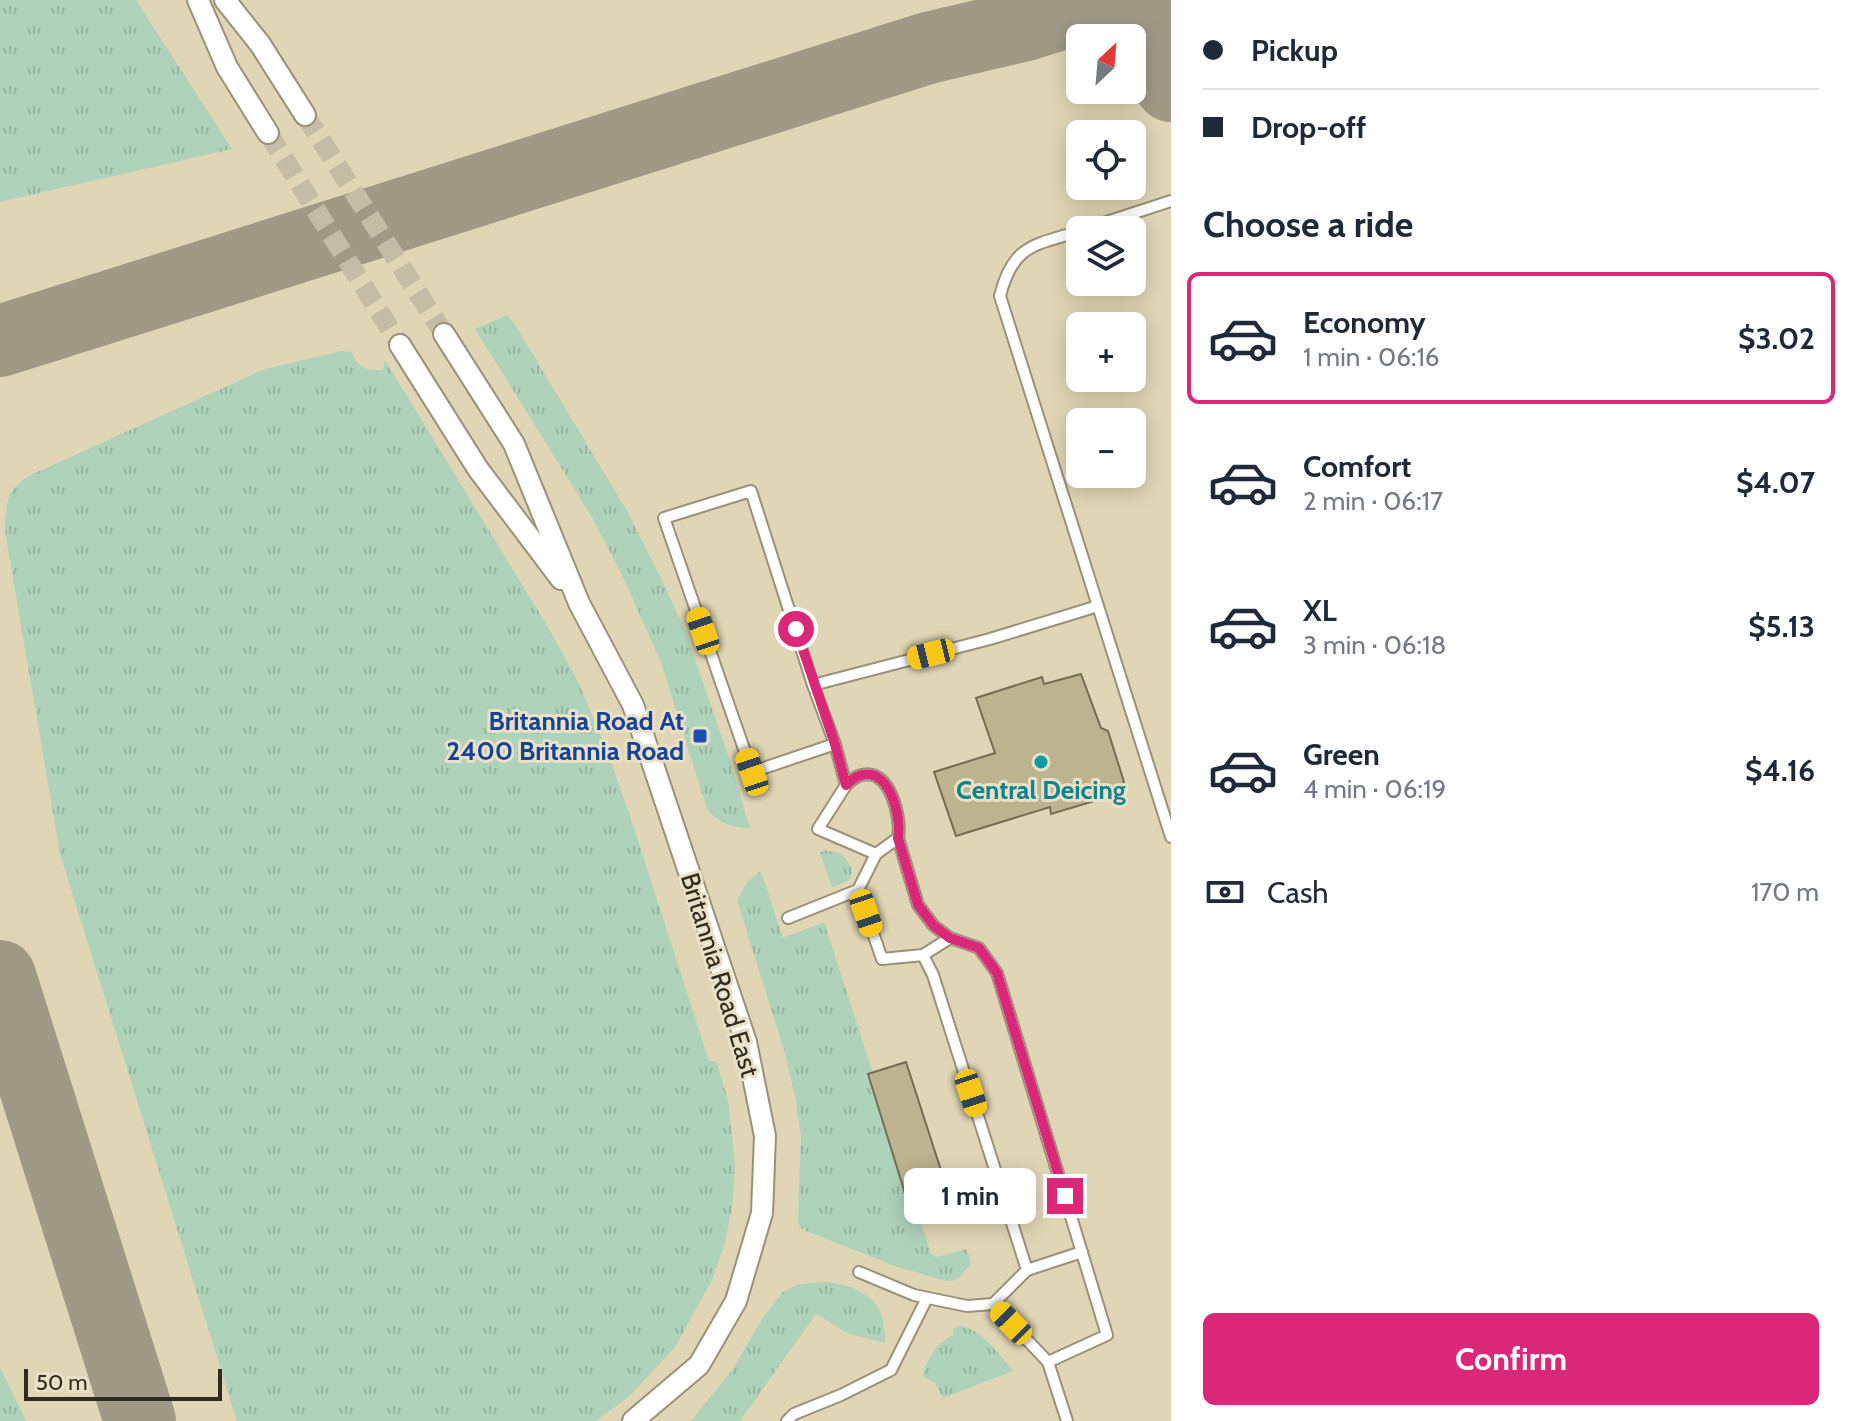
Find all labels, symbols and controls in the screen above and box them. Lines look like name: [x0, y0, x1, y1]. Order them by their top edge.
north arrow: [1066, 24, 1146, 104]
map controls: [1066, 24, 1146, 488]
text: Pickup: [1251, 32, 1338, 69]
text: Drop-off: [1251, 109, 1366, 146]
button: locate: [1066, 120, 1146, 200]
text: Choose a ride: [1203, 202, 1413, 246]
button: layers: [1066, 216, 1146, 296]
icon: car: [1207, 302, 1279, 374]
text: Economy: [1303, 304, 1426, 341]
button: +: [1066, 312, 1146, 392]
text: $3.02: [1738, 320, 1815, 357]
text: 1 min · 06:16: [1303, 341, 1440, 373]
button: −: [1066, 408, 1146, 488]
icon: car: [1207, 446, 1279, 518]
text: Comfort: [1303, 448, 1411, 485]
text: $4.07: [1736, 464, 1815, 501]
text: 2 min · 06:17: [1303, 485, 1443, 517]
icon: car: [1207, 590, 1279, 662]
text: XL: [1303, 592, 1337, 629]
car: [684, 604, 722, 658]
text: $5.13: [1748, 608, 1815, 645]
route start: [778, 611, 814, 647]
text: 3 min · 06:18: [1303, 629, 1446, 661]
car: [905, 637, 957, 671]
place label: Britannia Road At 2400 Britannia Road: [447, 705, 684, 767]
marker: Britannia Road At 2400 Britannia Road: [691, 727, 709, 745]
icon: car: [1207, 734, 1279, 806]
text: Green: [1303, 736, 1380, 773]
car: [733, 745, 771, 799]
text: $4.16: [1745, 752, 1815, 789]
marker: Central Deicing: [1032, 753, 1050, 771]
text: 4 min · 06:19: [1303, 773, 1446, 805]
place label: Central Deicing: [956, 774, 1126, 806]
street label: Britannia Road East: [674, 869, 766, 1081]
icon: cash: [1203, 870, 1247, 914]
text: Cash: [1267, 874, 1329, 911]
text: 170 m: [1751, 876, 1819, 908]
car: [847, 886, 885, 940]
car: [952, 1066, 990, 1120]
callout: 1 min: [905, 1168, 1037, 1224]
route end: [1047, 1178, 1083, 1214]
text: 1 min: [941, 1180, 999, 1212]
car: [986, 1297, 1036, 1349]
button: Confirm: [1203, 1313, 1819, 1405]
scale bar: [24, 1365, 222, 1401]
text: 50 m: [36, 1369, 88, 1396]

